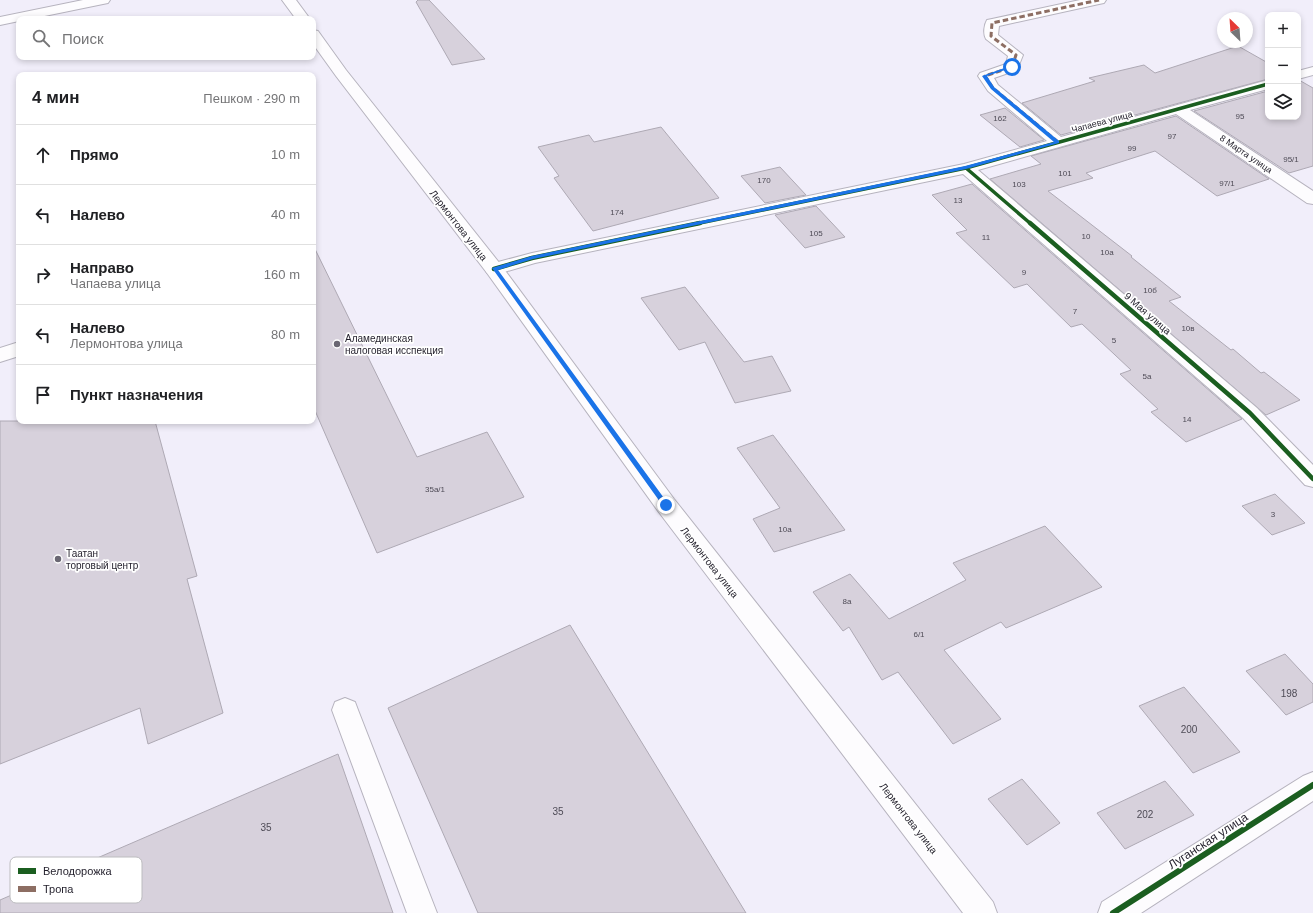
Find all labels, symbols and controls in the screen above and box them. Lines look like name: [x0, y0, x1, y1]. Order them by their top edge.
north arrow: [1217, 12, 1253, 48]
map controls: [1265, 12, 1301, 120]
button: +: [1265, 12, 1301, 48]
search box: [16, 16, 316, 60]
icon: search: [30, 27, 52, 49]
text: Поиск: [62, 30, 104, 47]
button: −: [1265, 48, 1301, 84]
route start: [1003, 58, 1021, 76]
button: layers: [1265, 84, 1301, 120]
text: 4 мин: [32, 88, 79, 107]
text: Пешком · 290 m: [203, 91, 300, 106]
street label: Чапаева улица: [1070, 109, 1134, 135]
house number: 95: [1236, 112, 1245, 121]
house number: 162: [993, 114, 1007, 123]
house number: 97: [1168, 132, 1177, 141]
street label: 8 Марта улица: [1218, 133, 1274, 175]
icon: ahead: [32, 144, 54, 166]
house number: 99: [1128, 144, 1137, 153]
text: Прямо: [70, 146, 119, 163]
text: 10 m: [271, 147, 300, 162]
house number: 95/1: [1283, 155, 1299, 164]
house number: 101: [1058, 169, 1072, 178]
house number: 170: [757, 176, 771, 185]
house number: 97/1: [1219, 179, 1235, 188]
house number: 103: [1012, 180, 1026, 189]
street label: Лермонтова улица: [428, 188, 490, 263]
house number: 13: [954, 196, 963, 205]
icon: left: [32, 204, 54, 226]
text: Налево: [70, 206, 125, 223]
text: 40 m: [271, 207, 300, 222]
house number: 174: [610, 208, 624, 217]
house number: 105: [809, 229, 823, 238]
house number: 10: [1082, 232, 1091, 241]
house number: 11: [982, 233, 991, 242]
house number: 10а: [1100, 248, 1114, 257]
text: Направо: [70, 259, 134, 276]
icon: right: [32, 264, 54, 286]
text: 160 m: [264, 267, 300, 282]
house number: 9: [1022, 268, 1027, 277]
text: Чапаева улица: [70, 276, 161, 291]
house number: 10б: [1143, 286, 1157, 295]
street label: 9 Мая улица: [1122, 290, 1174, 337]
house number: 7: [1073, 307, 1078, 316]
text: Налево: [70, 319, 125, 336]
icon: left: [32, 324, 54, 346]
house number: 10в: [1181, 324, 1195, 333]
text: 80 m: [271, 327, 300, 342]
place label: Аламединская налоговая исспекция: [345, 333, 443, 356]
text: Лермонтова улица: [70, 336, 183, 351]
house number: 5: [1112, 336, 1117, 345]
marker: Аламединская налоговая исспекция: [332, 339, 342, 349]
house number: 5а: [1143, 372, 1152, 381]
icon: arrive: [32, 384, 54, 406]
text: Пункт назначения: [70, 386, 203, 403]
house number: 14: [1183, 415, 1192, 424]
house number: 35а/1: [425, 485, 446, 494]
route end: [657, 496, 675, 514]
house number: 3: [1271, 510, 1276, 519]
street label: Лермонтова улица: [679, 525, 741, 600]
house number: 10а: [778, 525, 792, 534]
place label: Таатан торговый центр: [66, 548, 139, 571]
marker: Таатан торговый центр: [53, 554, 63, 564]
house number: 8а: [843, 597, 852, 606]
house number: 6/1: [913, 630, 925, 639]
house number: 198: [1281, 688, 1298, 699]
house number: 200: [1181, 724, 1198, 735]
street label: Лермонтова улица: [878, 781, 940, 856]
house number: 35: [552, 806, 564, 817]
house number: 202: [1137, 809, 1154, 820]
street label: Луганская улица: [1165, 810, 1251, 872]
house number: 35: [260, 822, 272, 833]
legend: [10, 857, 142, 903]
text: Велодорожка: [43, 865, 113, 877]
text: Тропа: [43, 883, 74, 895]

